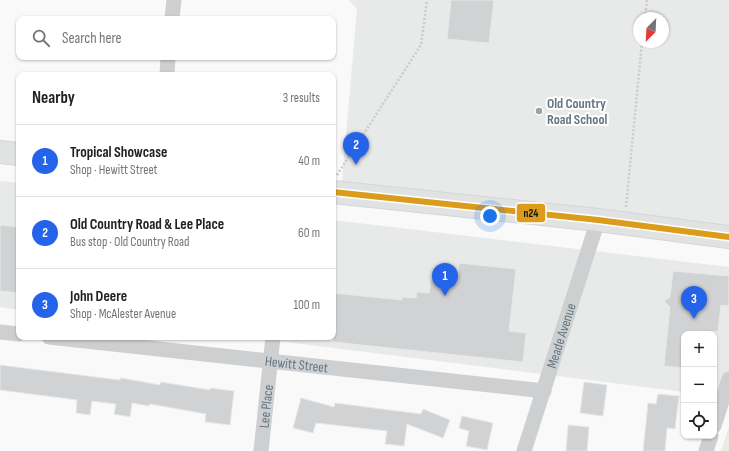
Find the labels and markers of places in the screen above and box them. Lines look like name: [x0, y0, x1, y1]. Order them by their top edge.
place label: Old Country Road School: [547, 95, 607, 128]
marker: Old Country Road School: [534, 106, 544, 116]
pin: 2: [343, 132, 369, 165]
pin: 1: [432, 263, 458, 296]
pin: 3: [681, 286, 707, 319]

